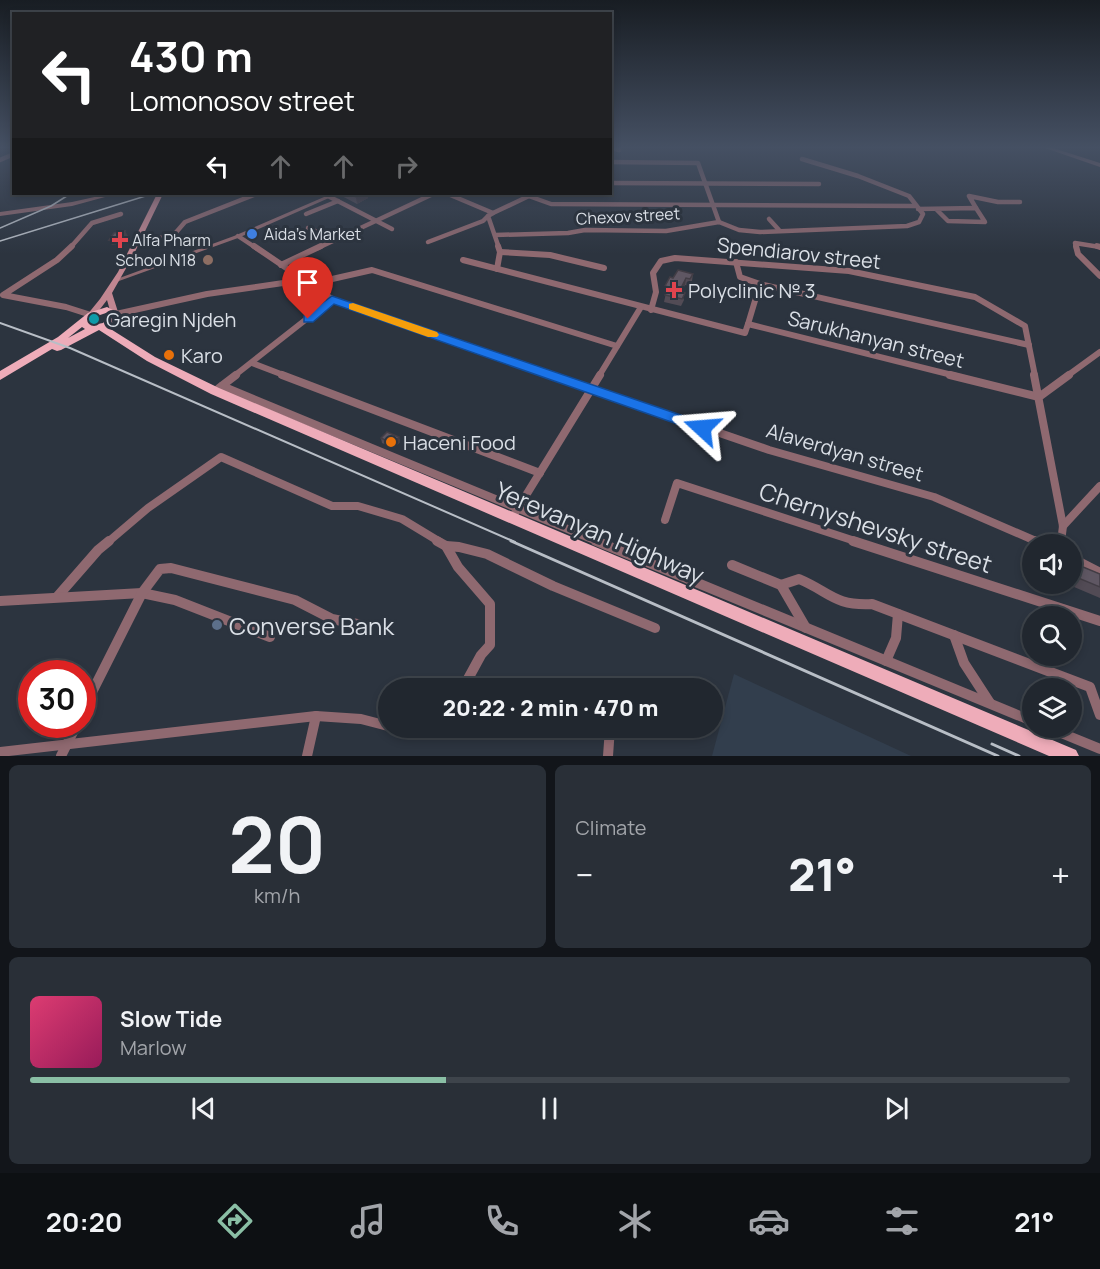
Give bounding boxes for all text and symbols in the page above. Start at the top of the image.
text: 430 m [129,27,253,85]
icon: left [30,36,108,114]
text: Lomonosov street [129,82,355,119]
icon: left [201,150,234,183]
icon: ahead [264,150,297,183]
icon: ahead [327,150,360,183]
icon: right [390,150,423,183]
street label: Chexov street [575,202,681,230]
place label: Aida's Market [264,223,361,245]
marker: Aida's Market [245,227,259,241]
place label: Alfa Pharm [132,229,211,251]
street label: Spendiarov street [716,231,882,275]
marker: Alfa Pharm [113,233,127,247]
place label: School N18 [115,249,196,271]
marker: School N18 [201,253,215,267]
pin [282,257,333,319]
icon: arrive [291,266,324,299]
place label: Polyclinic № 3 [688,277,816,304]
marker: Polyclinic № 3 [665,281,683,299]
street label: Sarukhanyan street [785,304,967,374]
place label: Garegin Njdeh [106,306,236,333]
marker: Garegin Njdeh [87,312,101,326]
place label: Karo [181,342,223,369]
marker: Karo [162,348,176,362]
position arrow [670,396,734,460]
street label: Alaverdyan street [763,417,927,487]
place label: Haceni Food [403,429,516,456]
marker: Haceni Food [384,435,398,449]
street label: Yerevanyan Highway [490,473,710,591]
street label: Chernyshevsky street [755,474,997,580]
map controls [1022,534,1082,738]
button: sound [1022,534,1082,594]
button: search [1022,606,1082,666]
place label: Converse Bank [229,609,395,642]
marker: Converse Bank [210,618,224,632]
speed limit sign: 30 [18,660,96,738]
button: layers [1022,678,1082,738]
text: 20:22 · 2 min · 470 m [443,693,658,723]
text: 20 [228,790,326,896]
text: Climate [576,814,647,841]
text: 21° [788,843,856,905]
text: − [576,852,593,897]
text: + [1051,852,1070,897]
text: km/h [254,882,301,909]
text: Slow Tide [120,1004,222,1034]
text: Marlow [120,1034,187,1061]
icon: previous [187,1092,220,1125]
icon: pause [533,1092,566,1125]
icon: next [880,1092,913,1125]
icon: directions [214,1200,256,1242]
icon: music [347,1200,389,1242]
icon: phone [481,1200,523,1242]
icon: climate [614,1200,656,1242]
icon: car [748,1200,790,1242]
icon: filters [881,1200,923,1242]
text: 20:20 [46,1203,123,1240]
text: 21° [1014,1203,1054,1240]

